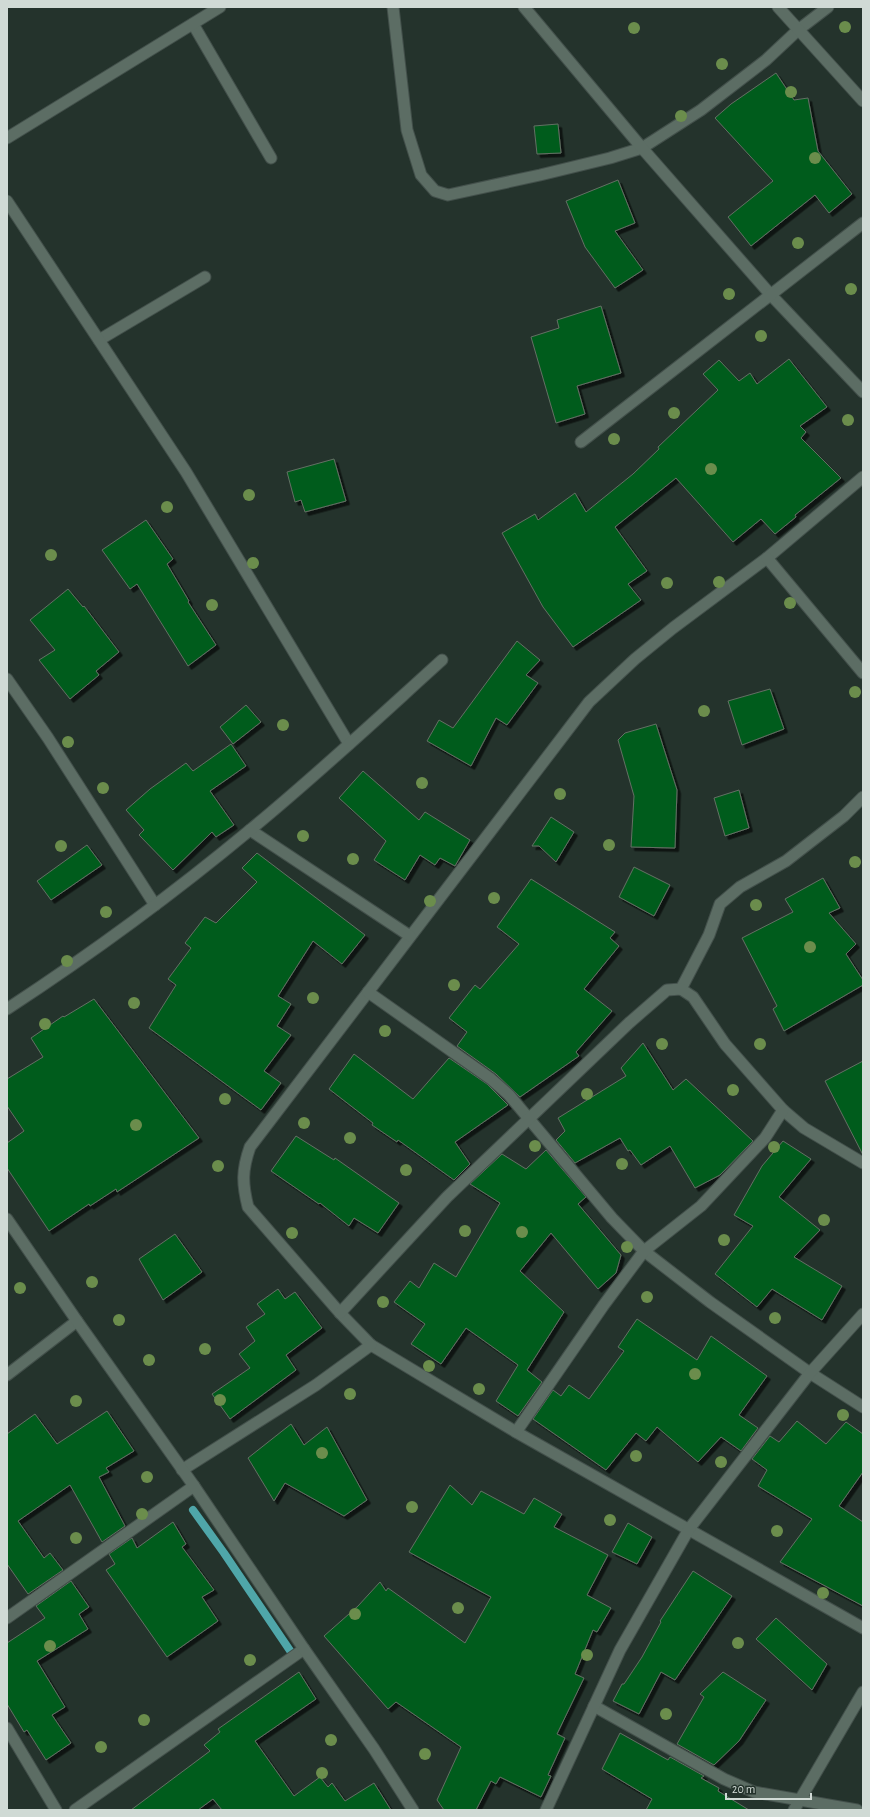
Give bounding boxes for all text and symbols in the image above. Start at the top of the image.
scale bar [726,1775,811,1801]
text: 20 m [732,1783,755,1795]

